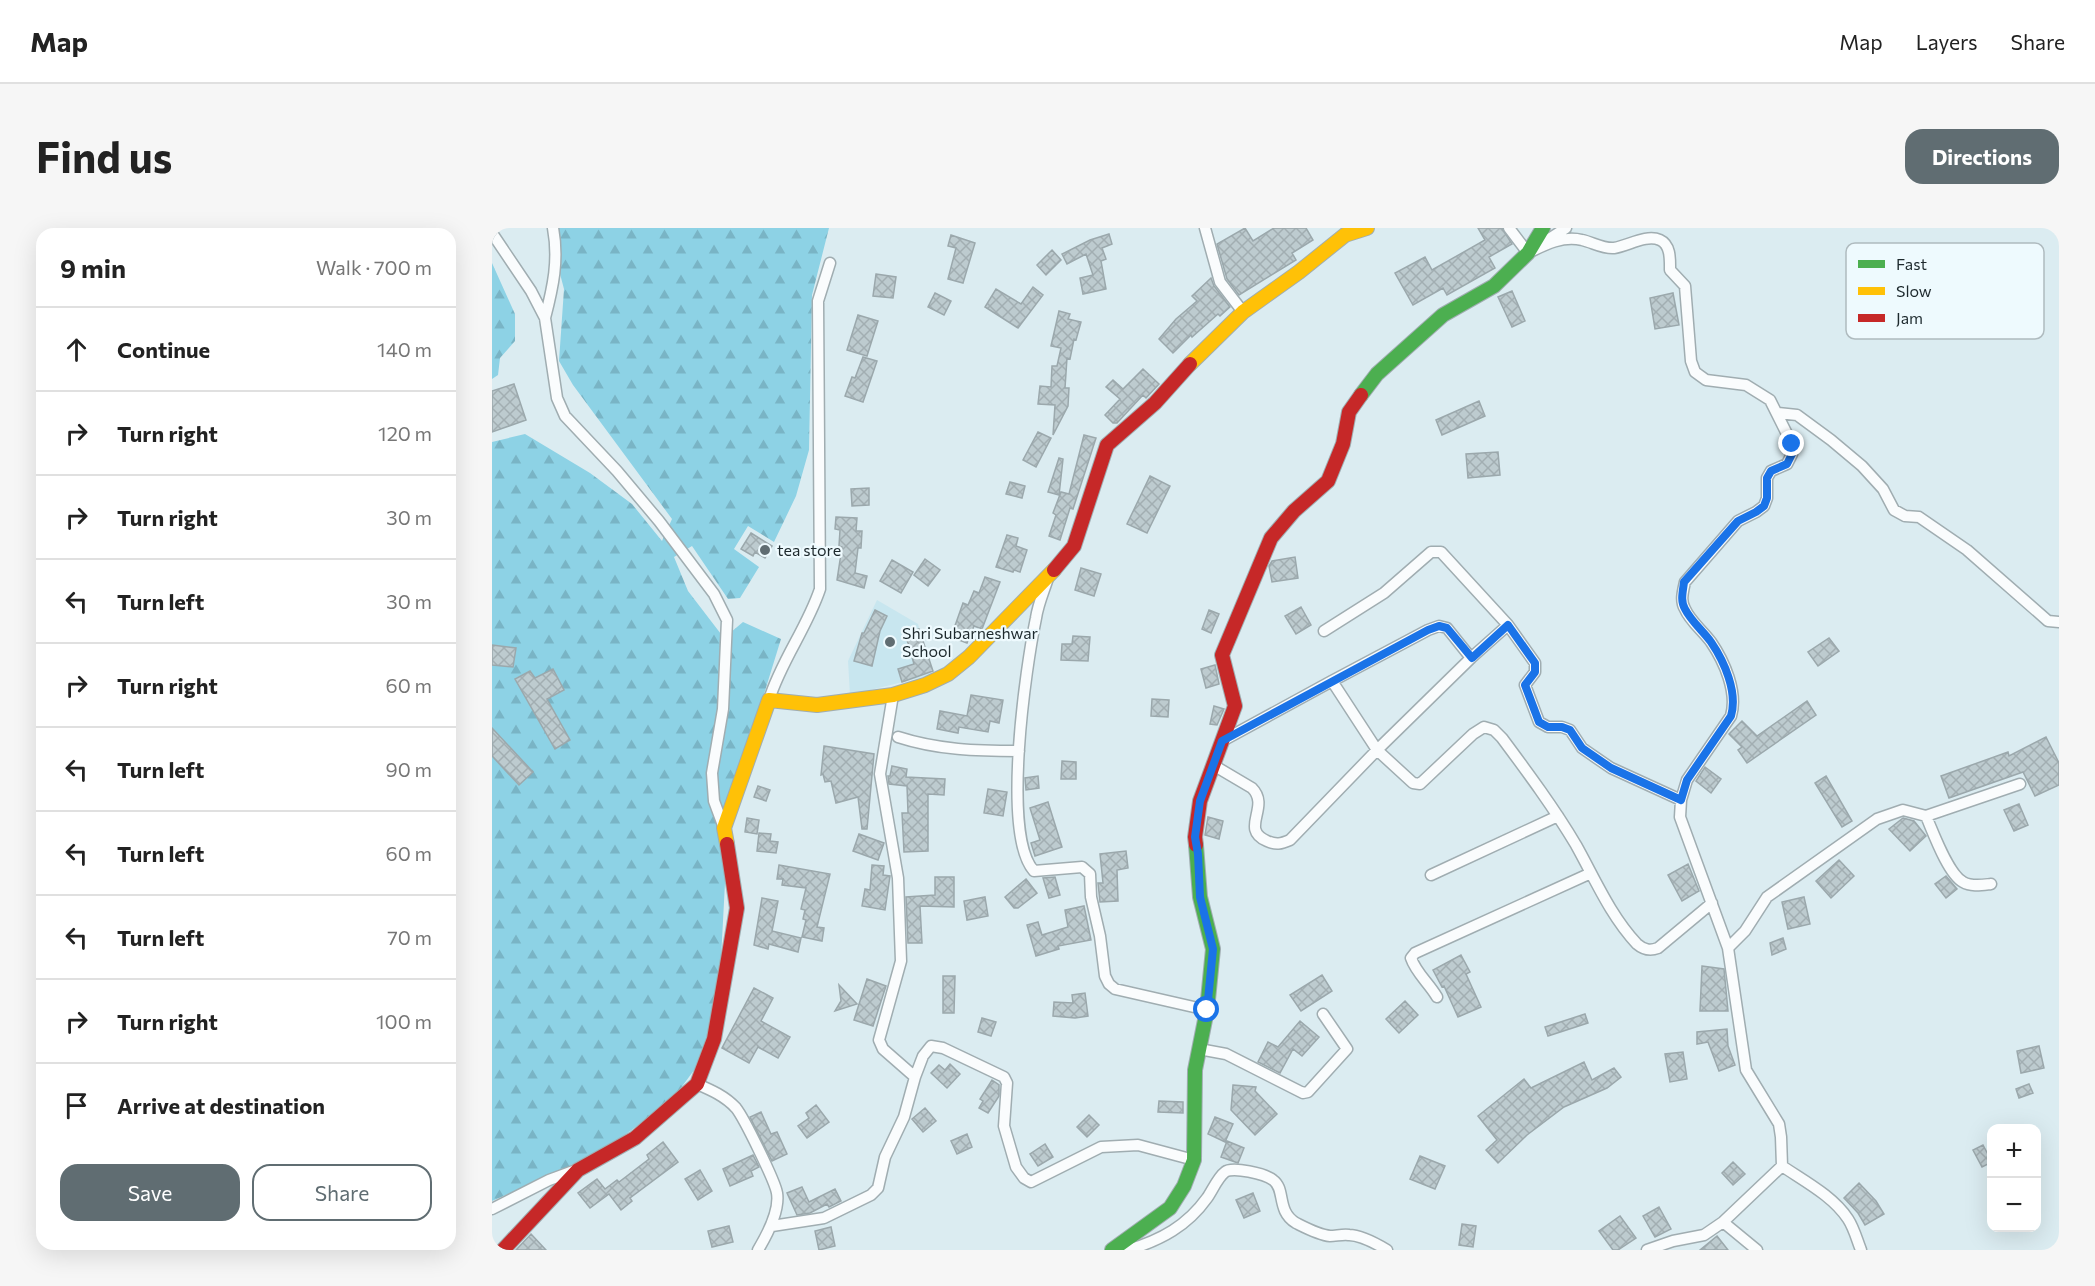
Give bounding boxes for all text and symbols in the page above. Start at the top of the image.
text: Map [30,24,88,58]
text: Map [1839,29,1883,54]
text: Layers [1916,29,1978,54]
text: Share [2011,29,2065,54]
button: Directions [1905,129,2059,184]
text: Find us [36,130,172,182]
legend [1846,243,2044,339]
text: 9 min [60,252,126,283]
text: Fast [1896,254,1927,273]
text: Walk · 700 m [316,255,432,279]
text: Slow [1896,281,1932,300]
text: Jam [1896,308,1923,327]
icon: ahead [60,333,93,366]
text: Continue [117,336,210,363]
text: 140 m [377,337,432,361]
icon: right [60,417,93,450]
text: Turn right [117,420,218,447]
text: 120 m [378,421,432,445]
route end [1778,430,1804,456]
icon: right [60,501,93,534]
text: Turn right [117,504,218,531]
text: 30 m [386,505,432,529]
place label: tea store [777,540,841,559]
marker: tea store [758,543,772,557]
icon: left [60,585,93,618]
text: Turn left [117,588,204,615]
text: 30 m [386,589,432,613]
place label: Shri Subarneshwar School [902,623,1039,660]
marker: Shri Subarneshwar School [883,635,897,649]
icon: right [60,669,93,702]
text: Turn right [117,672,218,699]
text: 60 m [386,673,432,697]
icon: left [60,753,93,786]
text: Turn left [117,756,204,783]
text: 90 m [386,757,432,781]
icon: left [60,837,93,870]
text: Turn left [117,840,204,867]
text: 60 m [386,841,432,865]
icon: left [60,921,93,954]
text: Turn left [117,924,204,951]
text: 70 m [387,925,432,949]
route start [1193,996,1219,1022]
icon: right [60,1005,93,1038]
text: Turn right [117,1008,218,1035]
text: 100 m [376,1009,432,1033]
icon: arrive [60,1089,93,1122]
text: Arrive at destination [117,1092,325,1119]
map controls [1987,1124,2041,1232]
button: + [1987,1124,2041,1178]
button: Save [60,1164,240,1221]
button: Share [252,1164,432,1221]
button: − [1987,1178,2041,1232]

